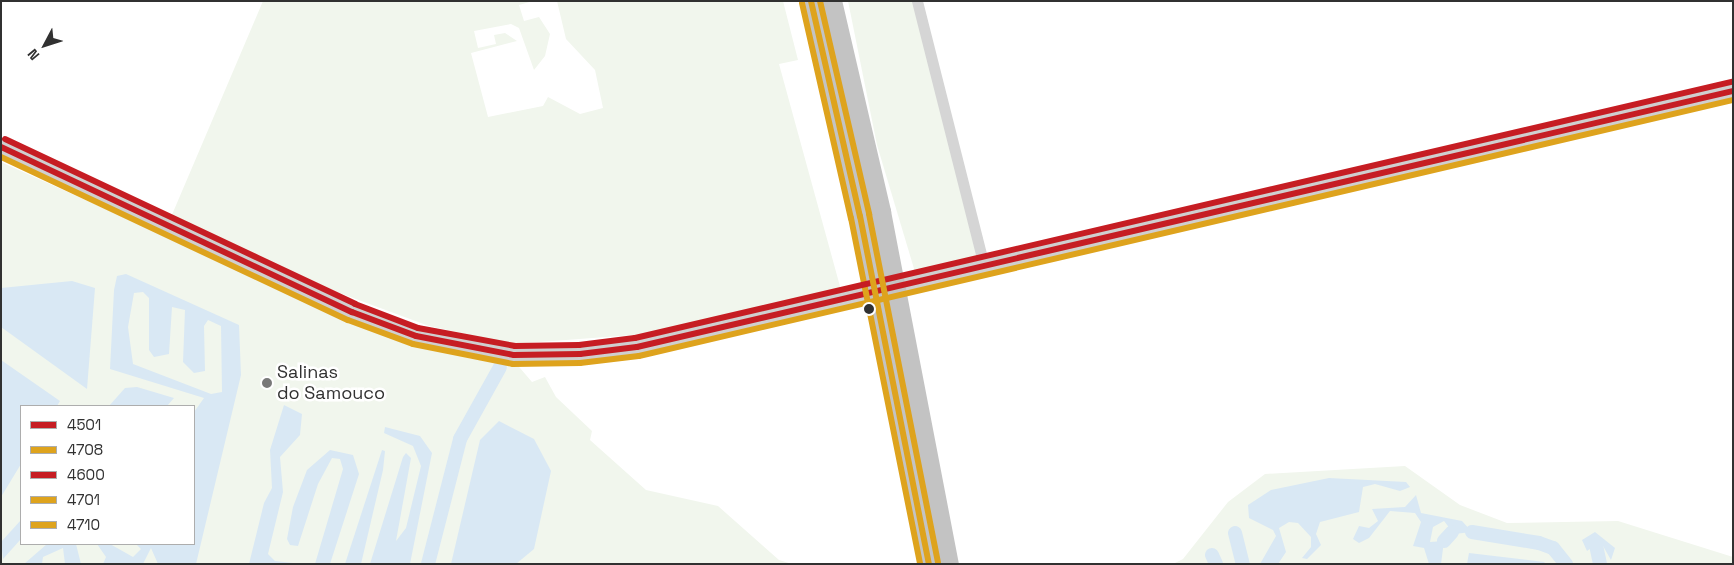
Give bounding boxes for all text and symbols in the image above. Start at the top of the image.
north arrow [20,20,70,70]
text: N [24,45,43,64]
unlabelled marker [864,304,874,314]
place label: Salinas do Samouco [277,362,385,404]
marker: Salinas do Samouco [261,377,273,389]
legend [20,405,195,545]
text: 4501 [67,415,101,434]
text: 4708 [67,440,103,459]
text: 4600 [67,465,105,484]
text: 4701 [67,490,100,509]
text: 4710 [67,515,100,534]

